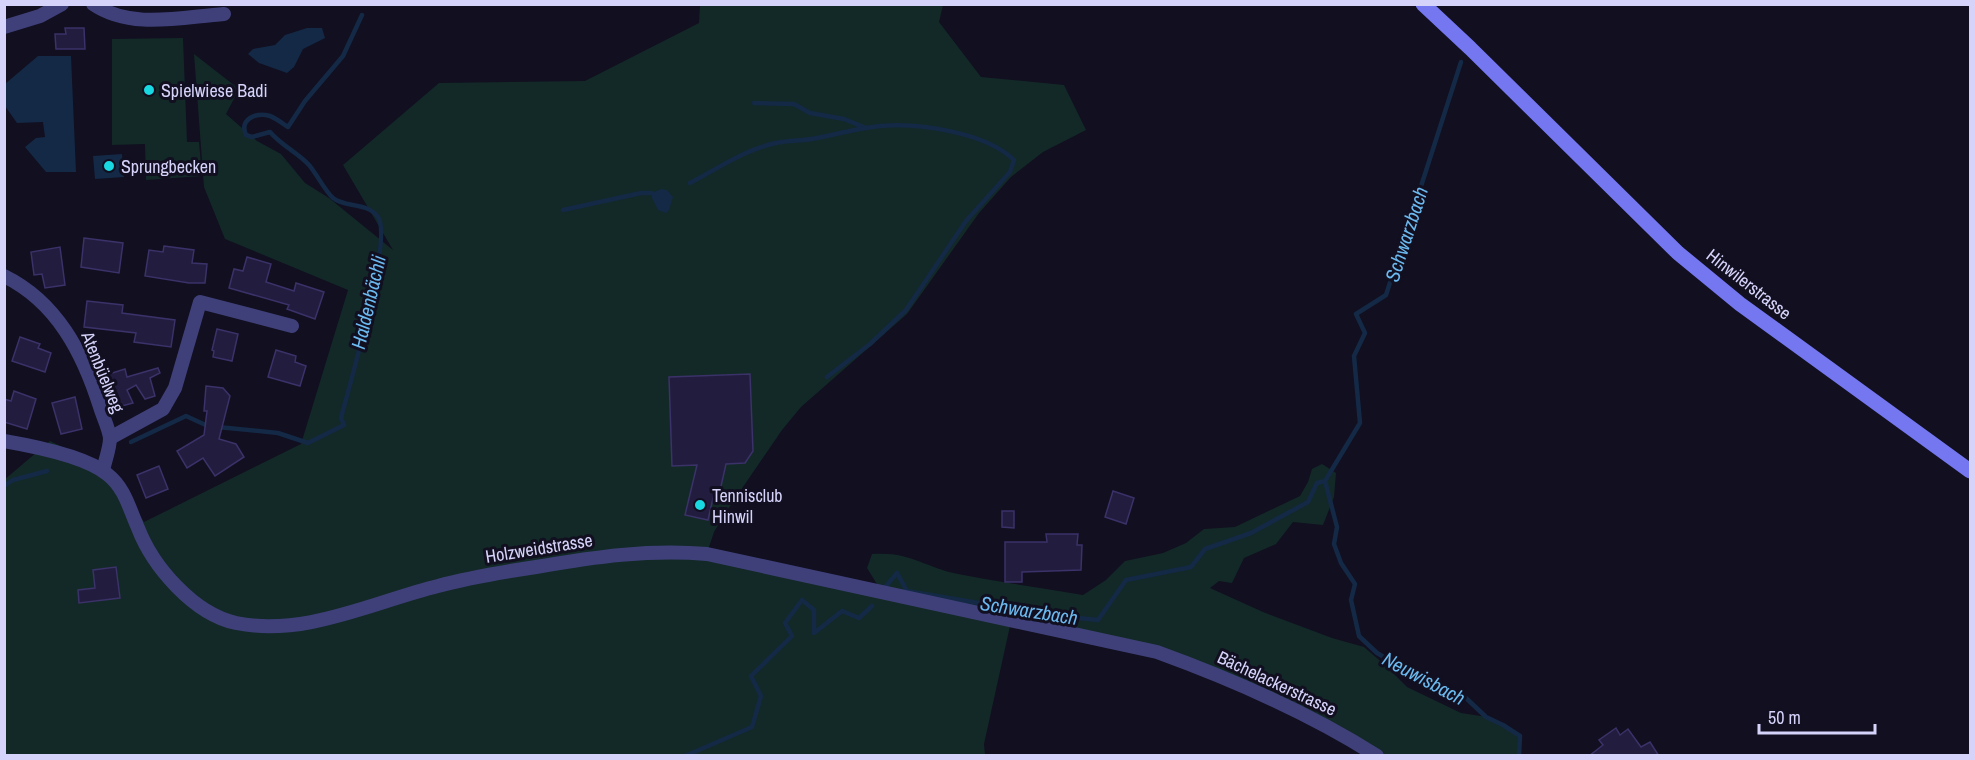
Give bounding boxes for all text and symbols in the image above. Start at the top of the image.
place label: Spielwiese Badi [161,78,268,103]
marker: Spielwiese Badi [142,83,156,97]
place label: Sprungbecken [121,154,216,179]
marker: Sprungbecken [102,159,116,173]
water label: Schwarzbach [1378,183,1434,285]
street label: Hinwilerstrasse [1701,243,1797,325]
water label: Haldenbächli [344,252,392,352]
street label: Atenbüelweg [75,327,131,417]
place label: Tennisclub Hinwil [712,483,783,529]
marker: Tennisclub Hinwil [693,498,707,512]
street label: Holzweidstrasse [484,527,594,569]
water label: Schwarzbach [978,589,1080,631]
street label: Bächelackerstrasse [1213,644,1341,722]
water label: Neuwisbach [1378,645,1470,711]
scale bar [1759,697,1874,735]
text: 50 m [1768,705,1801,730]

